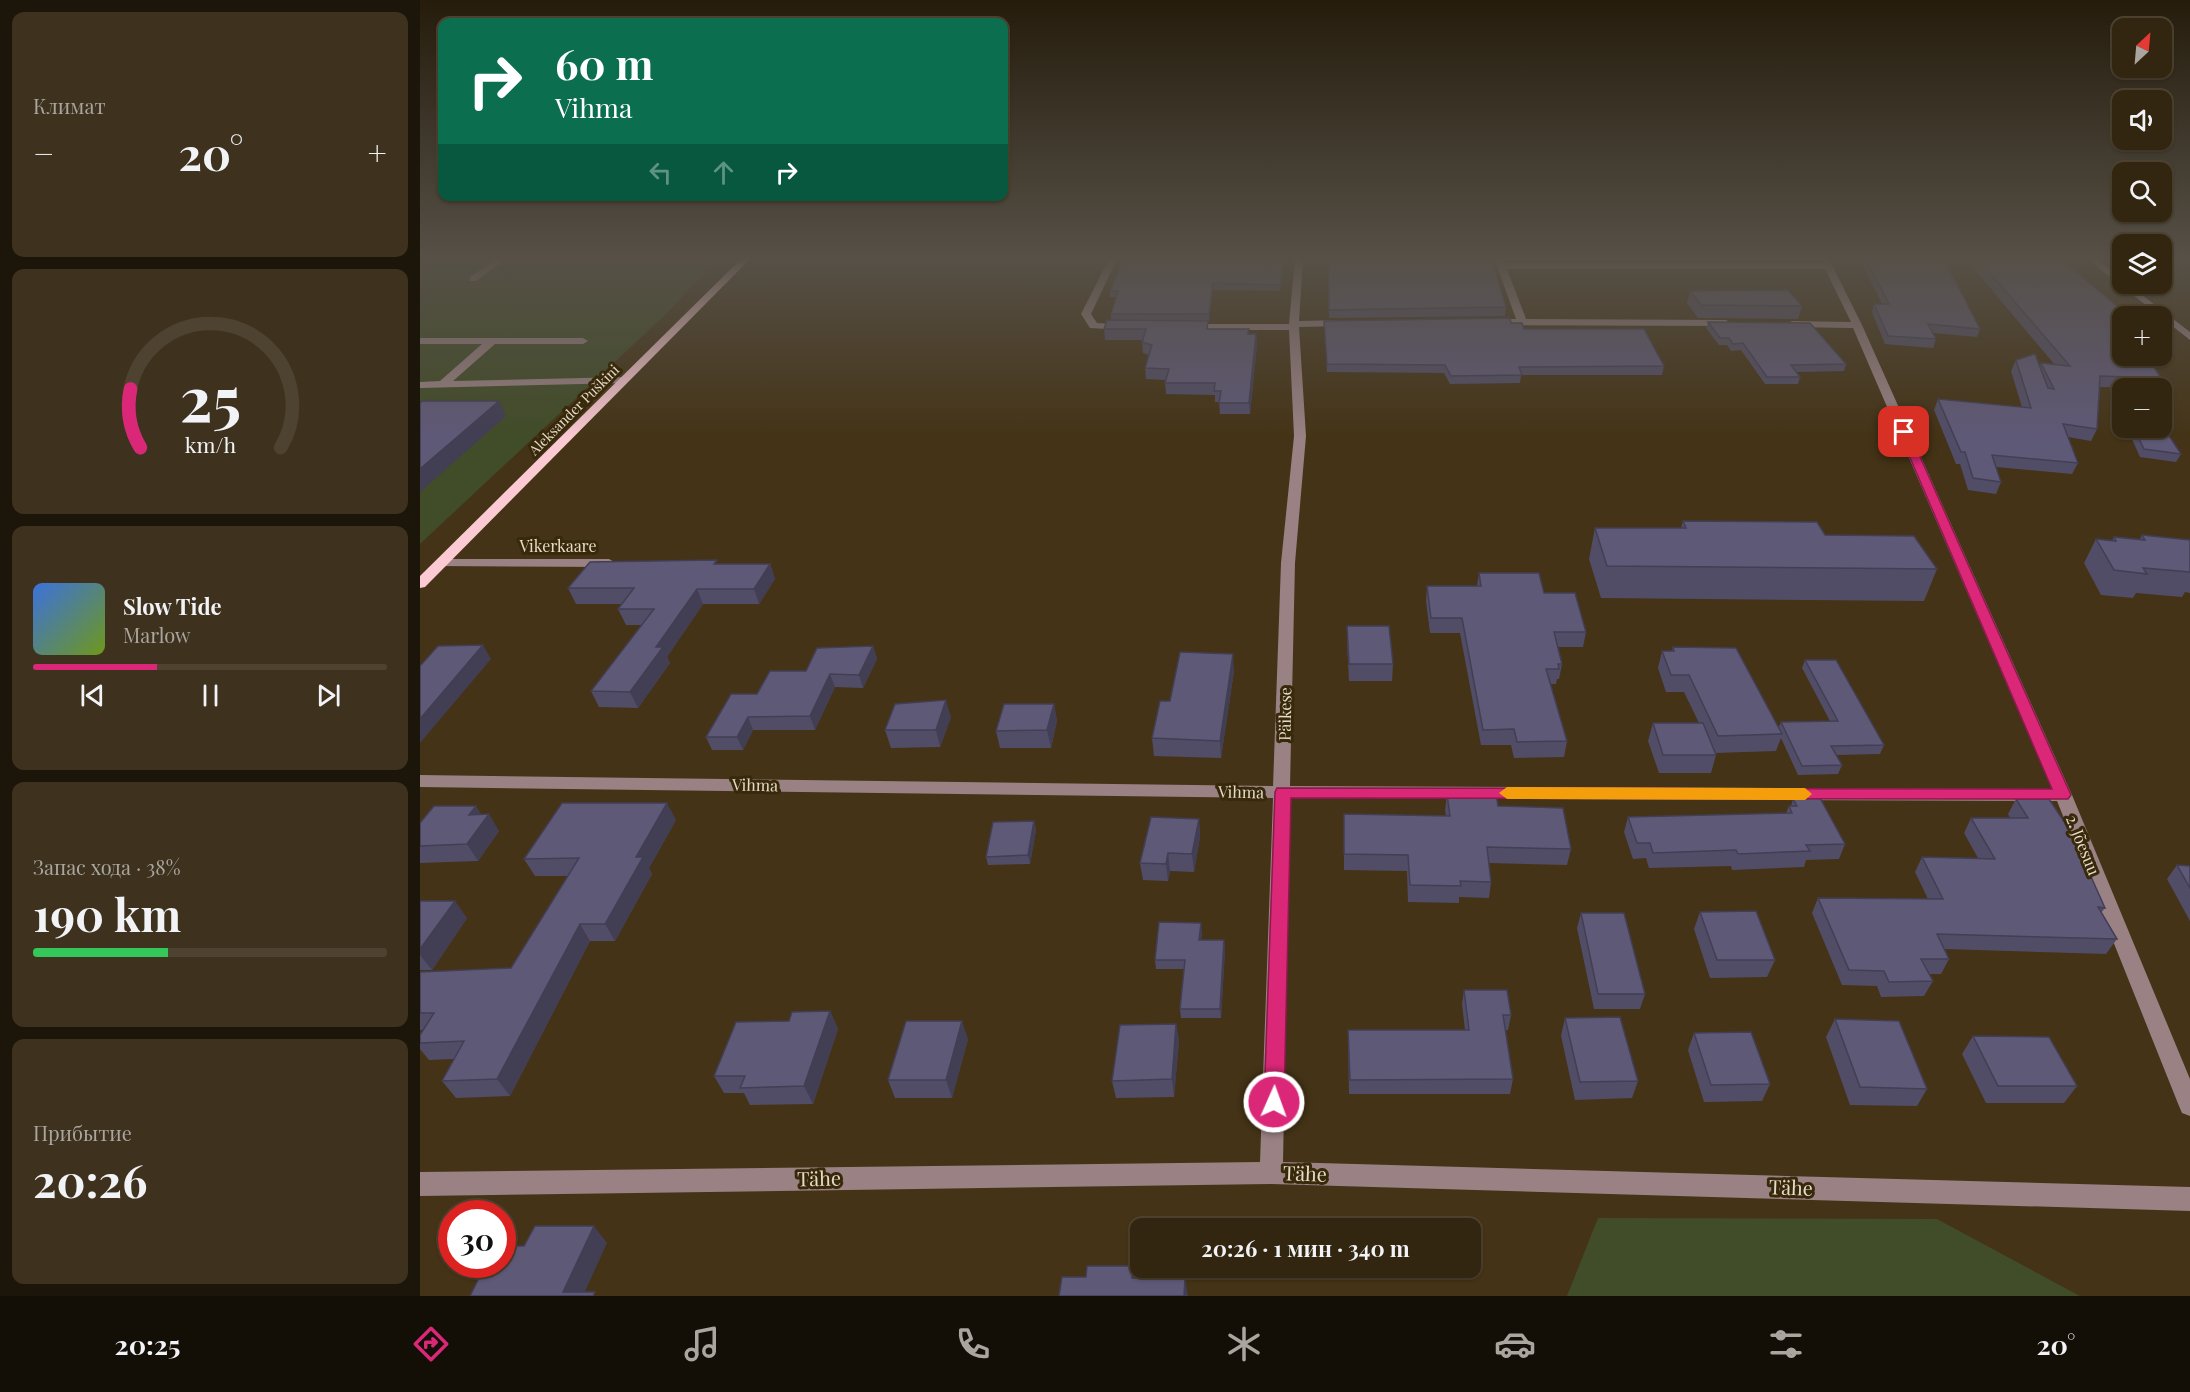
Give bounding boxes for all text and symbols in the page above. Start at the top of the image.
north arrow [2112,18,2172,78]
map controls [2112,18,2172,438]
text: 60 m [555,35,653,91]
icon: right [456,42,534,120]
text: Vihma [555,89,632,125]
button: sound [2112,90,2172,150]
text: Климат [33,92,106,119]
text: 20° [179,122,243,182]
text: − [33,130,54,174]
text: + [368,130,387,174]
icon: left [644,156,677,189]
icon: ahead [707,156,740,189]
icon: right [770,156,803,189]
button: search [2112,162,2172,222]
button: layers [2112,234,2172,294]
button: + [2112,306,2172,366]
text: 25 [179,354,241,438]
street label: Aleksander Puškini [524,360,623,460]
button: − [2112,378,2172,438]
pin [1878,406,1929,457]
icon: arrive [1887,415,1920,448]
text: km/h [184,431,236,459]
street label: Vikerkaare [518,535,597,556]
text: Slow Tide [123,591,222,621]
text: Marlow [123,621,191,648]
icon: previous [76,679,109,712]
icon: pause [194,679,227,712]
icon: next [312,679,345,712]
street label: Päikese [1274,687,1295,741]
street label: Vihma [731,774,778,795]
street label: Vihma [1217,781,1264,802]
street label: 2. Jõesuu [2062,812,2105,878]
text: Запас хода · 38% [33,853,181,880]
text: 190 km [33,883,181,943]
position arrow [1242,1070,1306,1134]
text: Прибытие [33,1119,132,1146]
text: 20:26 [33,1149,147,1209]
street label: Tähe [1283,1158,1328,1187]
street label: Tähe [797,1164,841,1191]
street label: Tähe [1769,1172,1814,1201]
speed limit sign: 30 [438,1200,516,1278]
text: 20:26 · 1 мин · 340 m [1201,1233,1410,1263]
icon: directions [410,1323,452,1365]
icon: music [681,1323,723,1365]
icon: phone [952,1323,994,1365]
icon: climate [1223,1323,1265,1365]
icon: car [1494,1323,1536,1365]
icon: filters [1765,1323,1807,1365]
text: 20:25 [115,1326,180,1362]
text: 20° [2036,1326,2075,1362]

